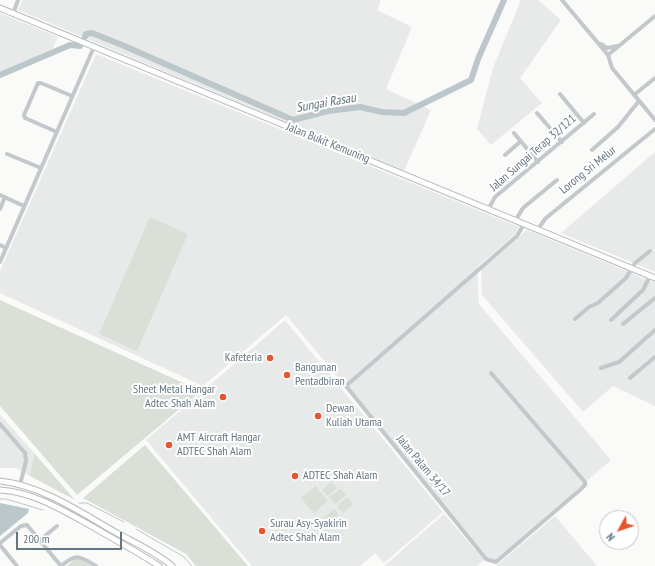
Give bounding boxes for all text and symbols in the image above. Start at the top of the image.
water label: Sungai Rasau [295,90,357,116]
street label: Jalan Sungai Terap 32/121 [487,112,579,194]
street label: Jalan Bukit Kemuning [284,120,372,166]
street label: Lorong Sri Melur [557,143,619,197]
place label: Kafeteria [225,351,262,365]
marker: Kafeteria [265,353,275,363]
place label: Bangunan Pentadbiran [295,361,345,389]
marker: Bangunan Pentadbiran [282,370,292,380]
place label: Sheet Metal Hangar Adtec Shah Alam [133,383,215,411]
marker: Sheet Metal Hangar Adtec Shah Alam [218,392,228,402]
place label: Dewan Kuliah Utama [326,402,382,430]
marker: Dewan Kuliah Utama [313,411,323,421]
place label: AMT Aircraft Hangar ADTEC Shah Alam [177,431,261,459]
street label: Jalan Palam 34/17 [393,432,453,500]
marker: AMT Aircraft Hangar ADTEC Shah Alam [164,440,174,450]
place label: ADTEC Shah Alam [303,469,377,483]
marker: ADTEC Shah Alam [290,471,300,481]
north arrow [599,510,639,550]
place label: Surau Asy-Syakirin Adtec Shah Alam [270,517,347,545]
scale bar [18,524,124,550]
marker: Surau Asy-Syakirin Adtec Shah Alam [257,526,267,536]
text: N [603,530,618,544]
text: 200 m [23,531,50,546]

